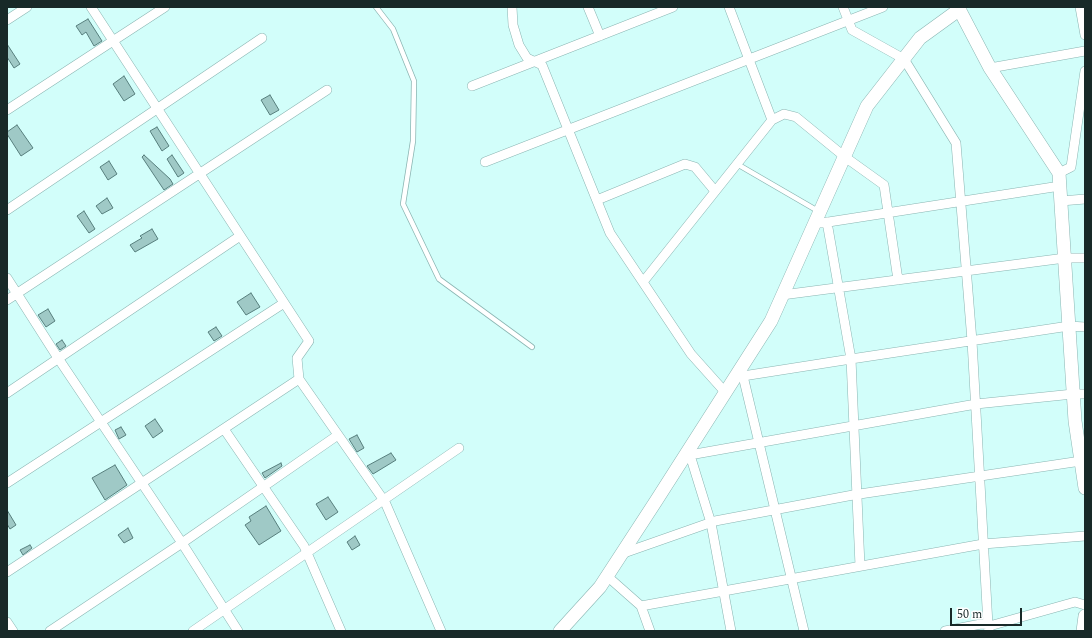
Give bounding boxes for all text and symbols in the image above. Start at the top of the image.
scale bar [952,600,1024,626]
text: 50 m [957,605,982,624]

